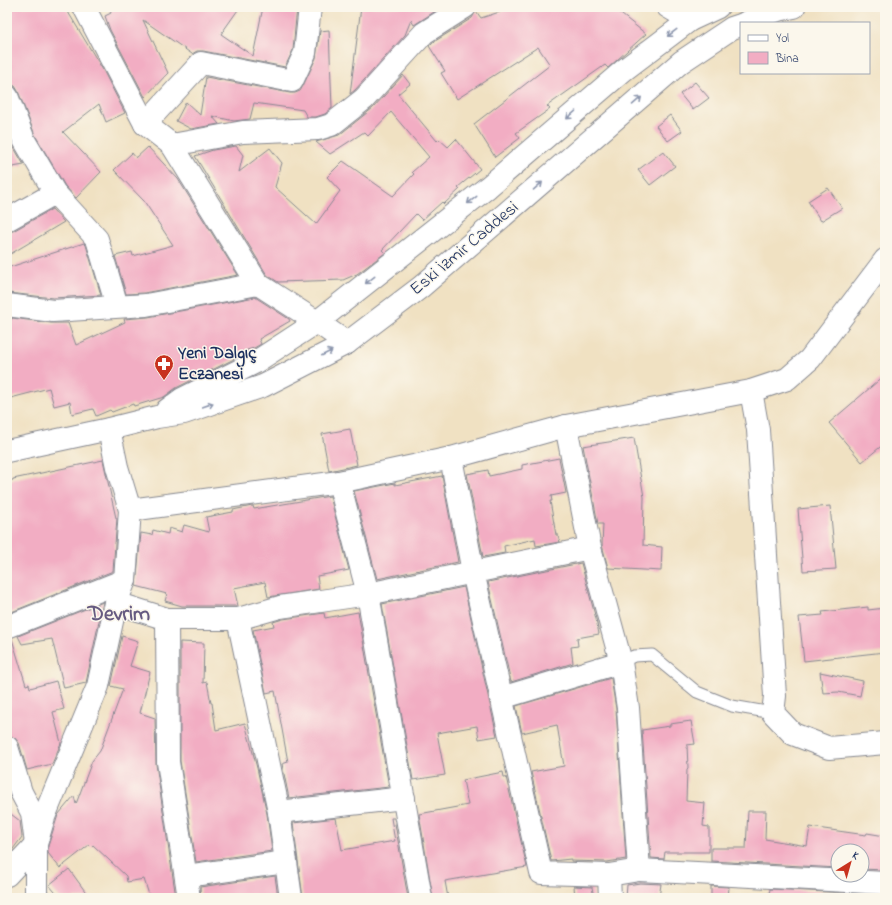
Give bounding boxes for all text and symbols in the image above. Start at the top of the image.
legend [740,22,870,74]
one-way arrow [666,29,677,38]
text: Yol [776,30,789,48]
text: Bina [775,50,799,68]
one-way arrow [631,97,642,106]
one-way arrow [566,111,576,120]
one-way arrow [533,182,544,191]
one-way arrow [467,195,478,204]
street label: Eski İzmir Caddesi [405,196,525,302]
one-way arrow [364,276,375,284]
place label: Yeni Dalgıç Eczanesi [177,341,257,388]
one-way arrow [321,349,333,356]
pharmacy icon: Yeni Dalgıç Eczanesi [153,353,175,381]
one-way arrow [201,401,214,408]
district label: Devrim [87,599,150,631]
north arrow [830,843,870,883]
text: K [848,848,863,864]

